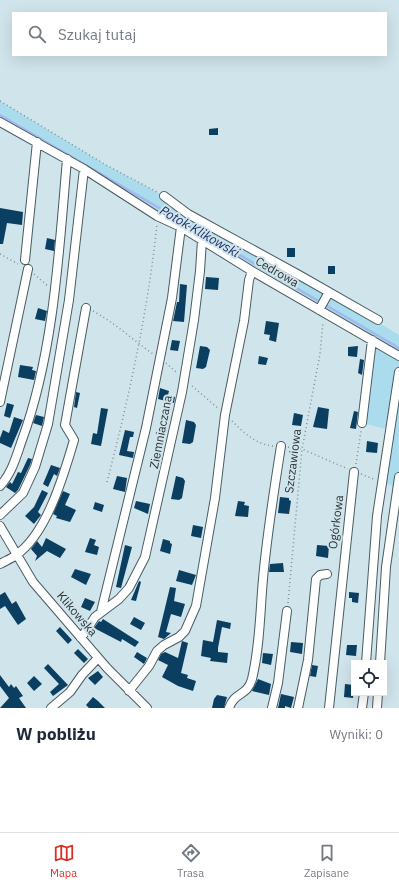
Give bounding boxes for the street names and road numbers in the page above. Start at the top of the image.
street label: Cedrowa [253,253,302,290]
street label: Ziemniaczana [146,393,175,470]
street label: Szczawiowa [281,427,304,494]
street label: Ogórkowa [325,494,346,550]
street label: Klikowska [54,588,101,640]

